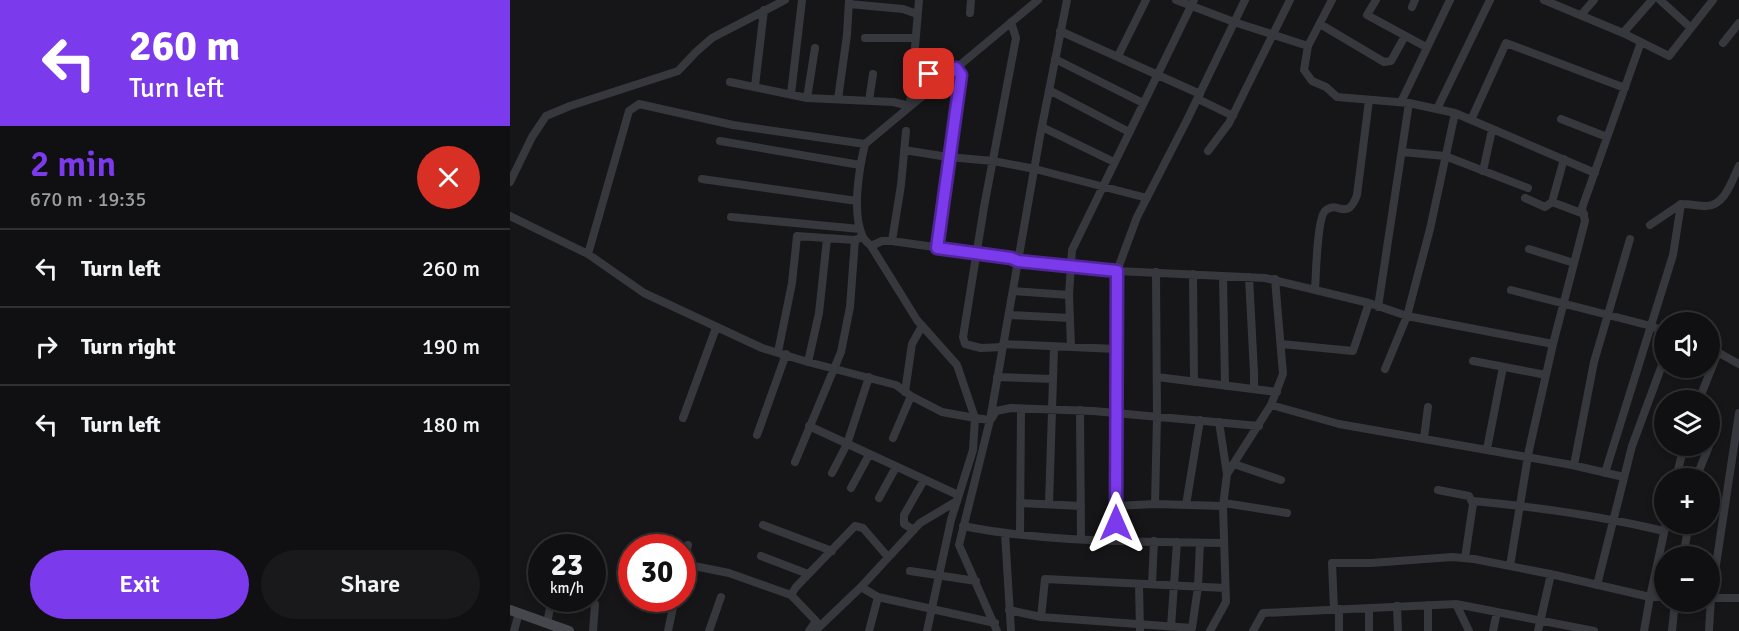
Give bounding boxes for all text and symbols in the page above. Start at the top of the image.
text: 260 m [129,21,240,72]
icon: left [30,24,108,102]
pin [903,48,954,99]
icon: arrive [912,57,945,90]
text: Turn left [129,72,224,105]
text: 2 min [30,142,116,187]
button: close [417,146,480,209]
text: 670 m · 19:35 [30,187,146,212]
icon: left [30,252,63,285]
text: Turn left [81,255,161,282]
text: 260 m [422,255,480,282]
map controls [1654,312,1720,612]
button: sound [1654,312,1720,378]
icon: right [30,330,63,363]
text: Turn right [81,333,176,360]
text: 190 m [422,333,480,360]
button: layers [1654,390,1720,456]
icon: left [30,408,63,441]
text: Turn left [81,411,161,438]
text: 180 m [422,411,480,438]
button: + [1654,468,1720,534]
position arrow [1084,491,1148,555]
speed limit sign: 30 [618,534,696,612]
button: − [1654,546,1720,612]
text: 23 [551,547,583,584]
button: Exit [30,550,249,619]
button: Share [261,550,480,619]
text: km/h [550,579,584,597]

